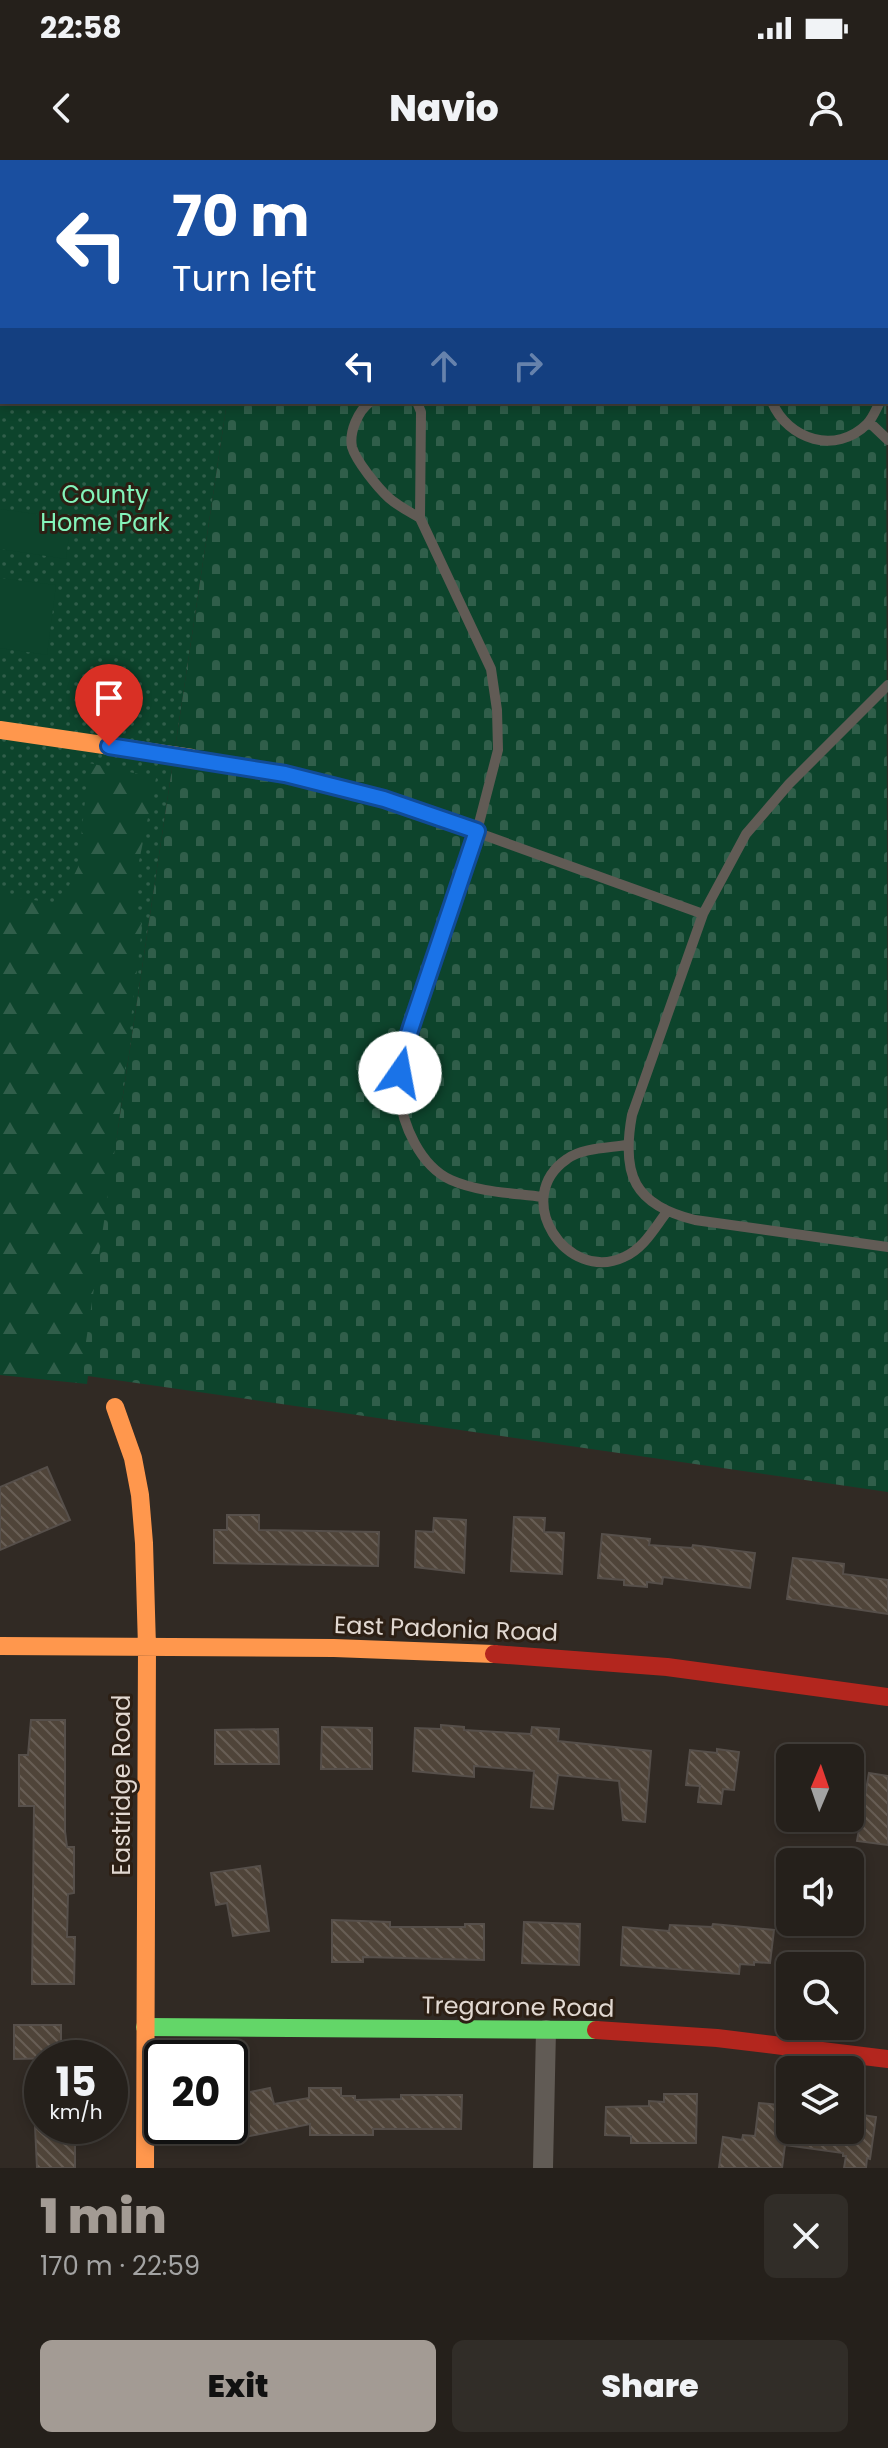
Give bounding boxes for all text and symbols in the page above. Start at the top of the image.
text: 22:58 [40,6,122,49]
text: Navio [389,83,499,134]
icon: back [40,86,84,130]
icon: person [804,86,848,130]
text: 70 m [172,177,310,256]
icon: left [40,192,144,296]
text: Turn left [172,253,317,304]
icon: left [338,344,382,388]
icon: ahead [422,344,466,388]
icon: right [506,344,550,388]
park label: County Home Park [40,478,170,539]
pin [75,664,143,746]
icon: arrive [87,676,131,720]
position arrow [358,1031,442,1115]
street label: East Padonia Road [333,1608,559,1649]
street label: Eastridge Road [105,1695,138,1875]
north arrow [776,1744,864,1832]
map controls [776,1744,864,2144]
button: sound [776,1848,864,1936]
button: search [776,1952,864,2040]
street label: Tregarone Road [421,1988,615,2025]
speed limit sign: 20 [144,2040,248,2144]
text: 15 [55,2054,97,2110]
button: layers [776,2056,864,2144]
text: km/h [49,2098,103,2126]
text: 1 min [40,2183,167,2250]
button: close [764,2194,848,2278]
text: 170 m · 22:59 [40,2248,200,2284]
button: Exit [40,2340,436,2432]
button: Share [452,2340,848,2432]

